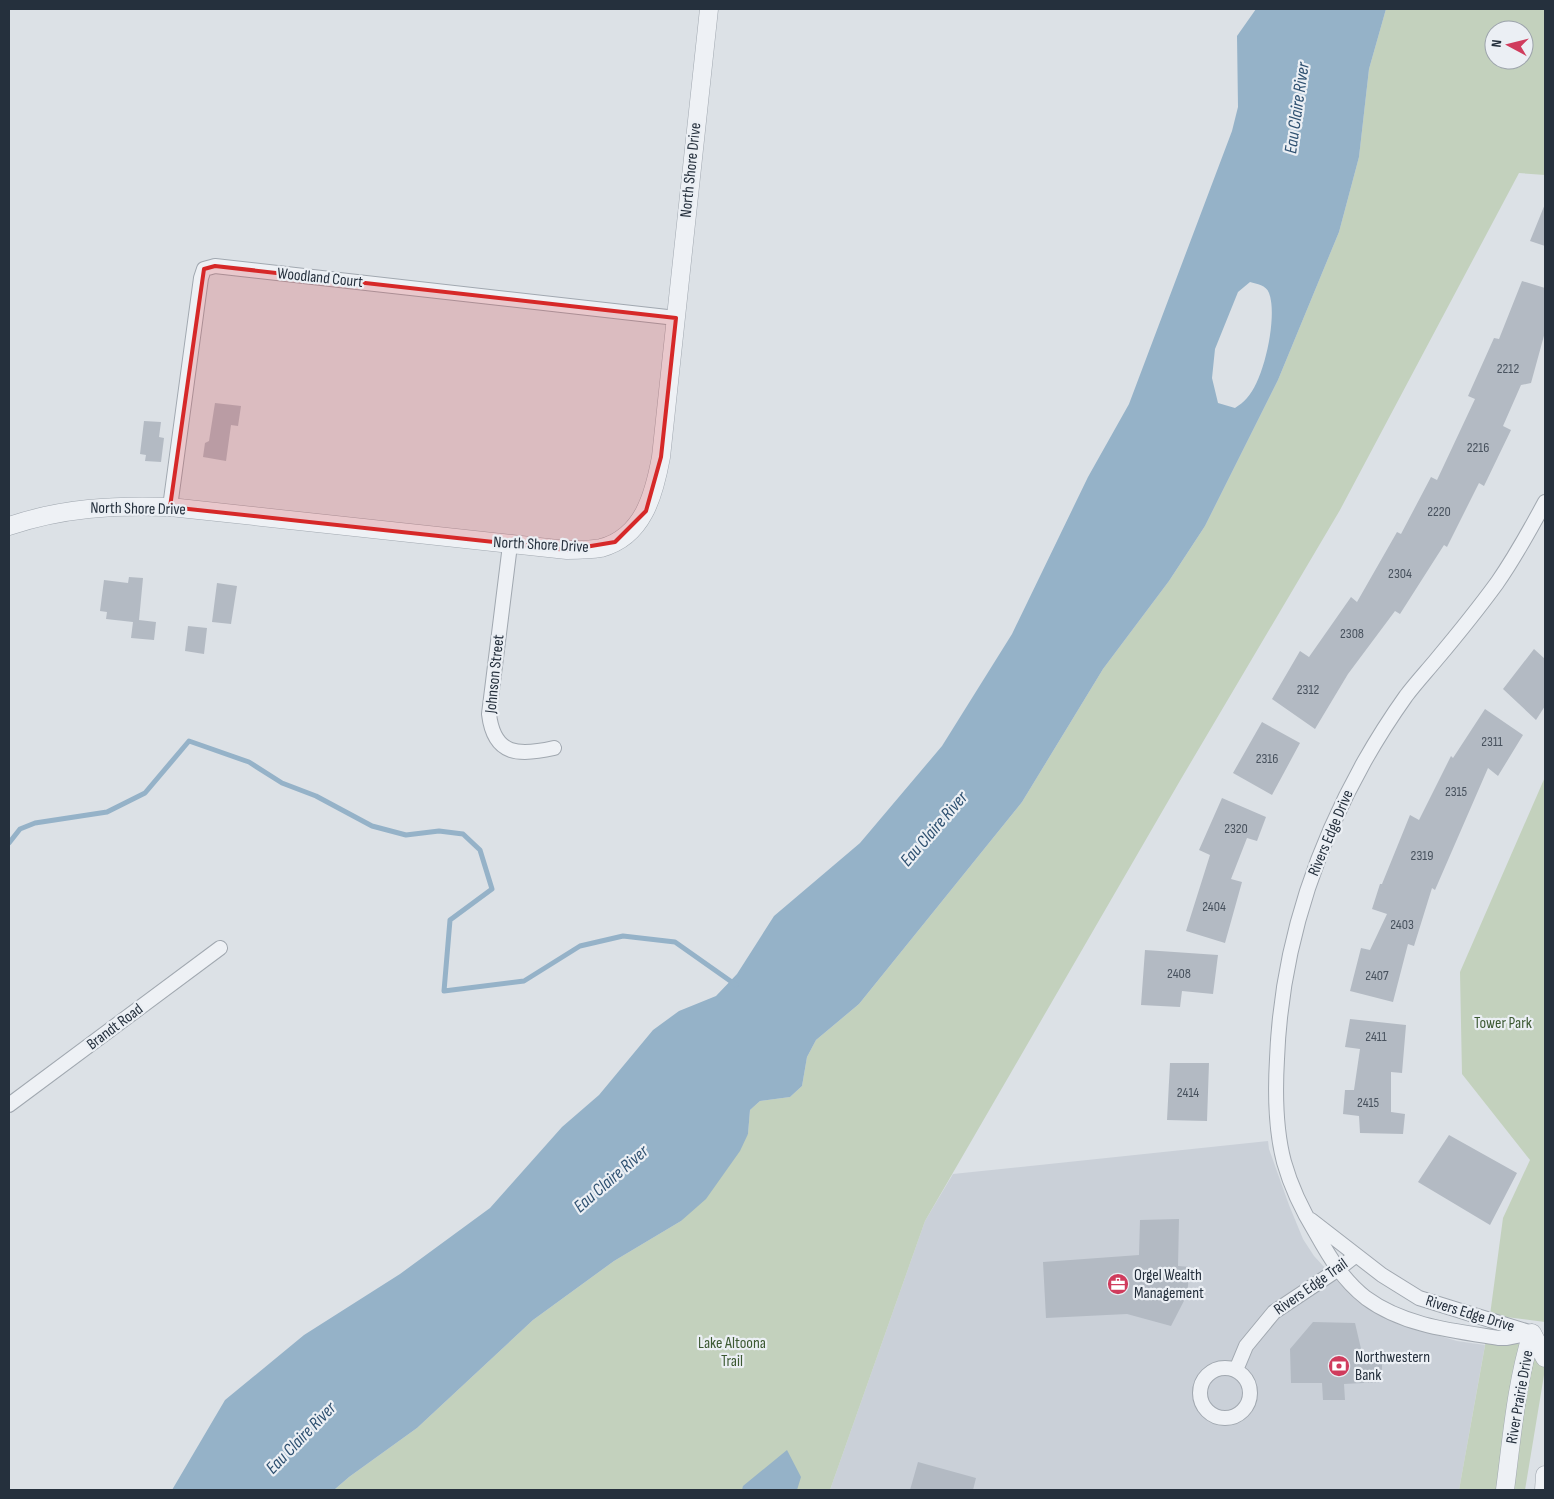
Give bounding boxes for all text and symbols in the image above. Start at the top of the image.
north arrow [1484,20,1534,70]
text: N [1488,39,1505,48]
water label: Eau Claire River [1280,60,1314,155]
street label: North Shore Drive [677,122,705,218]
street label: Woodland Court [276,264,364,292]
house number: 2212 [1497,360,1519,377]
house number: 2216 [1467,439,1489,456]
street label: North Shore Drive [90,499,186,519]
house number: 2220 [1427,503,1451,520]
street label: North Shore Drive [493,533,589,557]
house number: 2304 [1388,565,1412,582]
house number: 2308 [1340,625,1364,642]
street label: Johnson Street [481,634,509,715]
house number: 2312 [1297,681,1319,698]
house number: 2311 [1481,733,1503,750]
house number: 2316 [1256,750,1278,767]
house number: 2315 [1445,783,1467,800]
water label: Eau Claire River [896,787,973,871]
street label: Rivers Edge Drive [1304,787,1358,879]
house number: 2320 [1224,820,1248,837]
house number: 2319 [1411,847,1433,864]
house number: 2404 [1202,898,1226,915]
house number: 2403 [1390,916,1414,933]
house number: 2408 [1167,965,1191,982]
house number: 2407 [1365,967,1389,984]
street label: Brandt Road [83,1000,147,1054]
park label: Tower Park [1474,1014,1532,1033]
house number: 2411 [1365,1028,1387,1045]
house number: 2414 [1177,1084,1199,1101]
house number: 2415 [1357,1094,1379,1111]
water label: Eau Claire River [569,1140,653,1217]
street label: Rivers Edge Trail [1270,1255,1352,1319]
place label: Orgel Wealth Management [1134,1266,1204,1303]
office icon: Orgel Wealth Management [1106,1272,1130,1296]
street label: Rivers Edge Drive [1423,1291,1517,1337]
park label: Lake Altoona Trail [698,1334,766,1371]
place label: Northwestern Bank [1355,1348,1430,1385]
street label: River Prairie Drive [1502,1349,1538,1445]
bank icon: Northwestern Bank [1327,1354,1351,1378]
water label: Eau Claire River [262,1397,341,1478]

